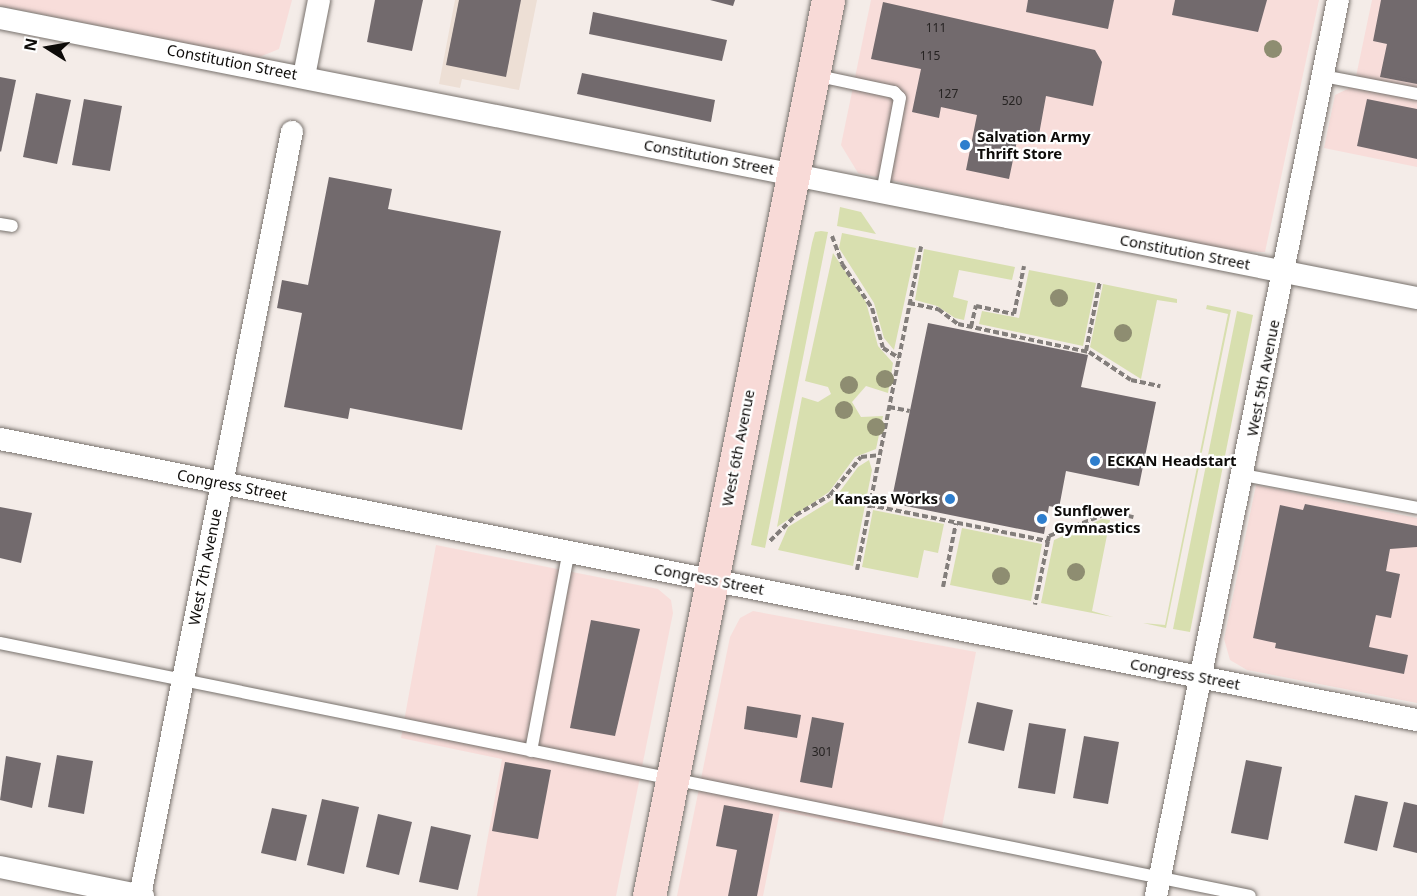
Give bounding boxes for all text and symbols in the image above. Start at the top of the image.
north arrow [18,18,78,78]
house number: 111 [926,21,946,35]
text: N [18,36,42,53]
street label: Constitution Street [165,41,299,83]
house number: 115 [920,49,940,63]
house number: 127 [938,87,958,101]
house number: 520 [1002,94,1022,108]
place label: Salvation Army Thrift Store [977,127,1091,162]
street label: Constitution Street [642,136,776,178]
marker: Salvation Army Thrift Store [958,138,972,152]
street label: Constitution Street [1118,231,1252,273]
street label: West 5th Avenue [1243,318,1283,438]
street label: West 6th Avenue [718,388,758,508]
place label: ECKAN Headstart [1107,452,1237,470]
marker: ECKAN Headstart [1088,454,1102,468]
street label: Congress Street [176,466,288,504]
place label: Kansas Works [834,490,938,508]
marker: Kansas Works [943,492,957,506]
place label: Sunflower Gymnastics [1054,501,1141,536]
street label: West 7th Avenue [185,507,225,627]
marker: Sunflower Gymnastics [1035,512,1049,526]
street label: Congress Street [653,560,765,598]
street label: Congress Street [1129,655,1241,693]
house number: 301 [812,745,832,759]

